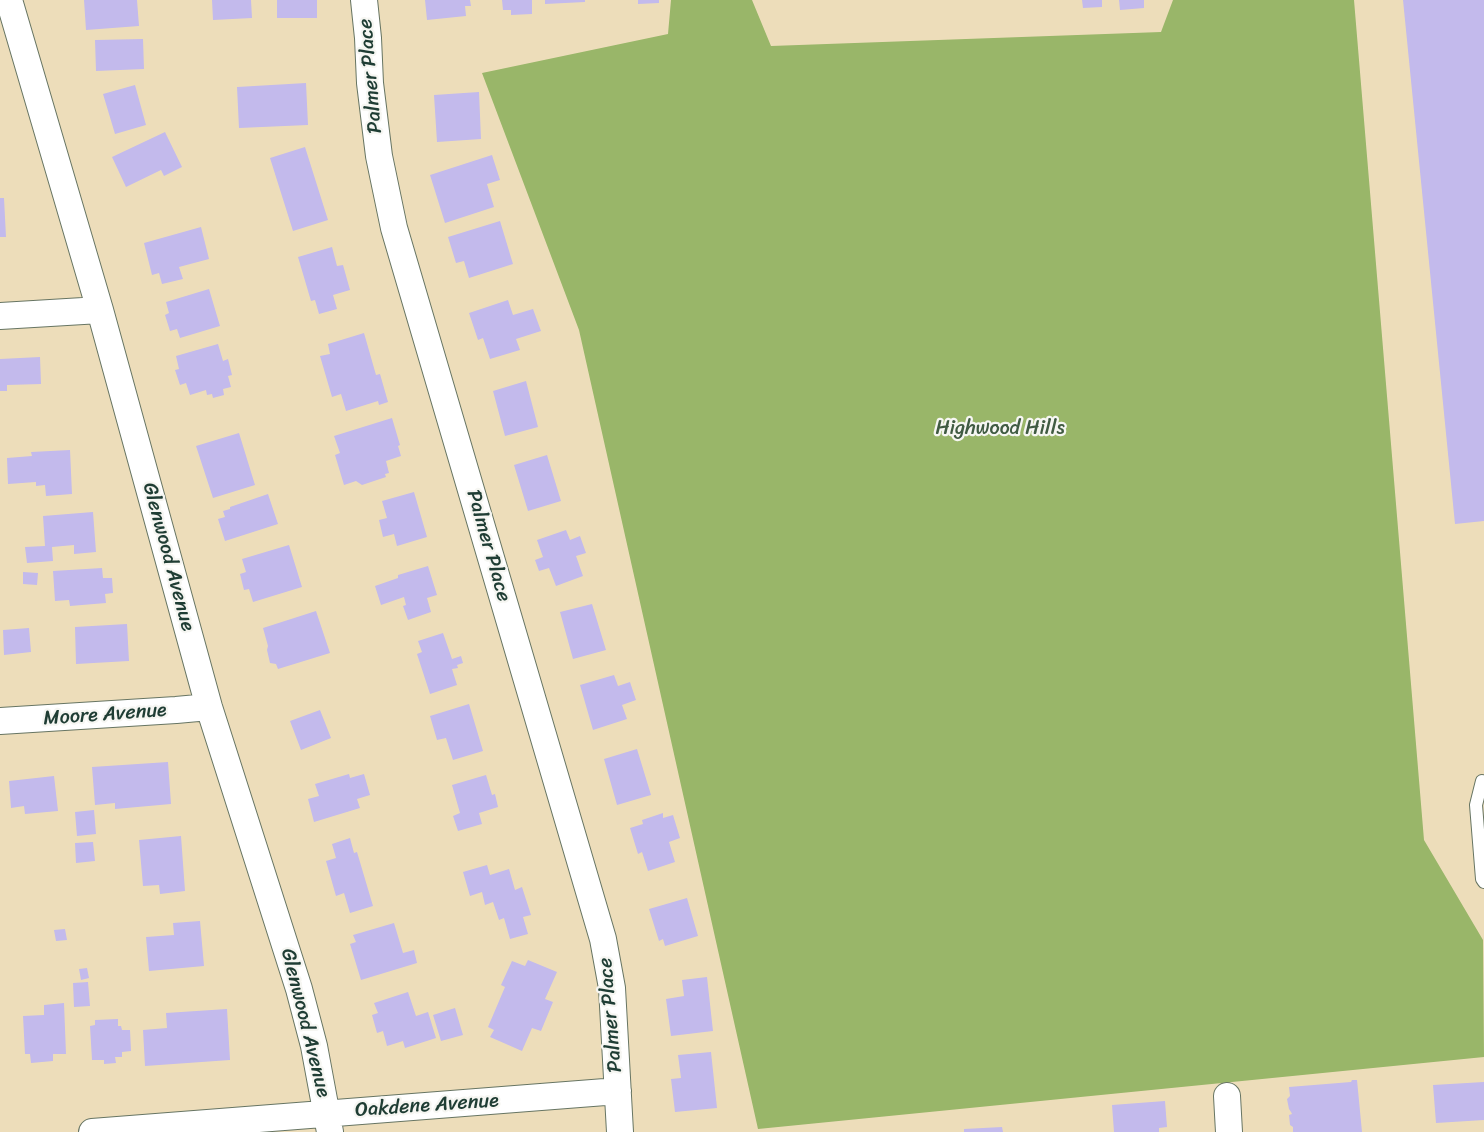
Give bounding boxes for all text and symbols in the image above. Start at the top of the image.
street label: Palmer Place [354,18,388,134]
park label: Highwood Hills [935,417,1065,441]
street label: Glenwood Avenue [137,480,199,634]
street label: Palmer Place [461,487,515,605]
street label: Moore Avenue [43,699,167,731]
street label: Glenwood Avenue [275,946,335,1100]
street label: Palmer Place [594,957,628,1073]
street label: Oakdene Avenue [354,1089,500,1123]

